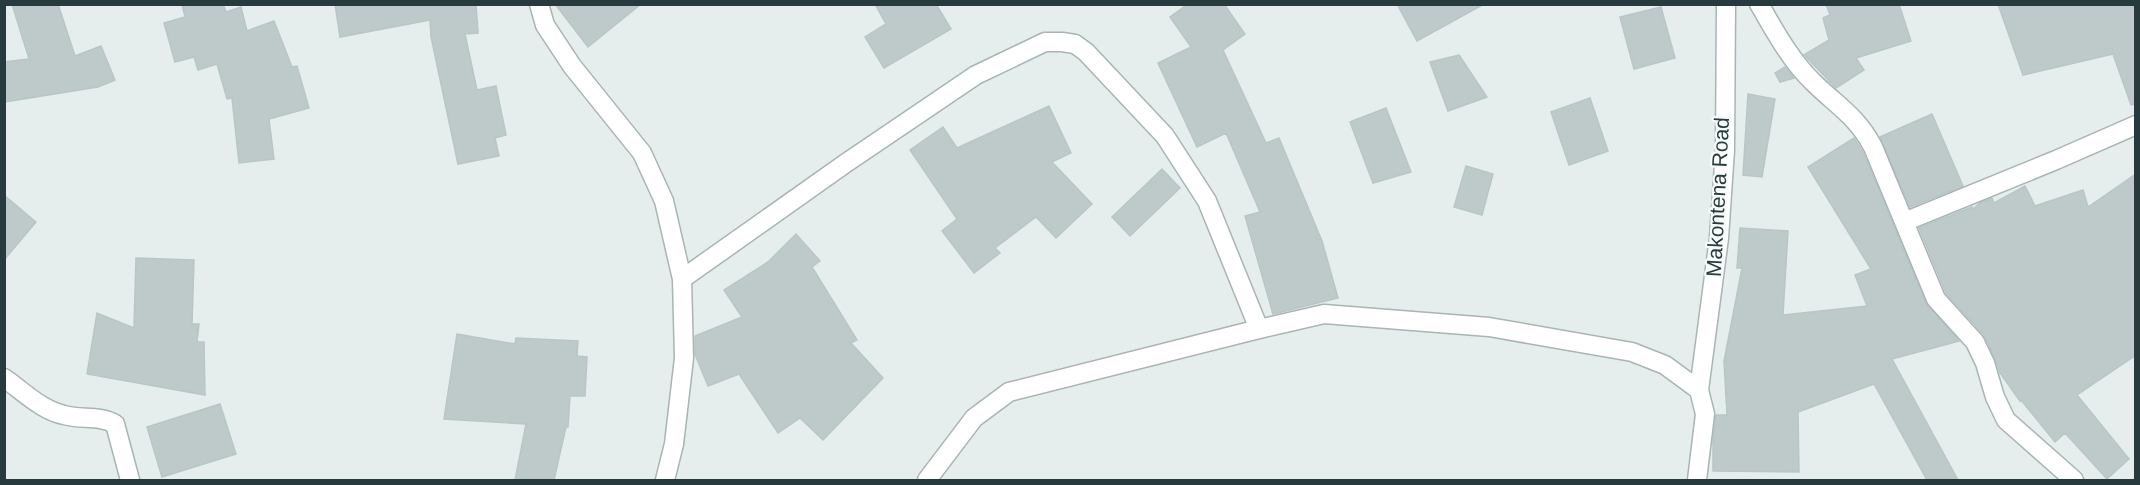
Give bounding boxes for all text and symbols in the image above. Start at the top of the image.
street label: Makontena Road [1702,117,1733,277]

